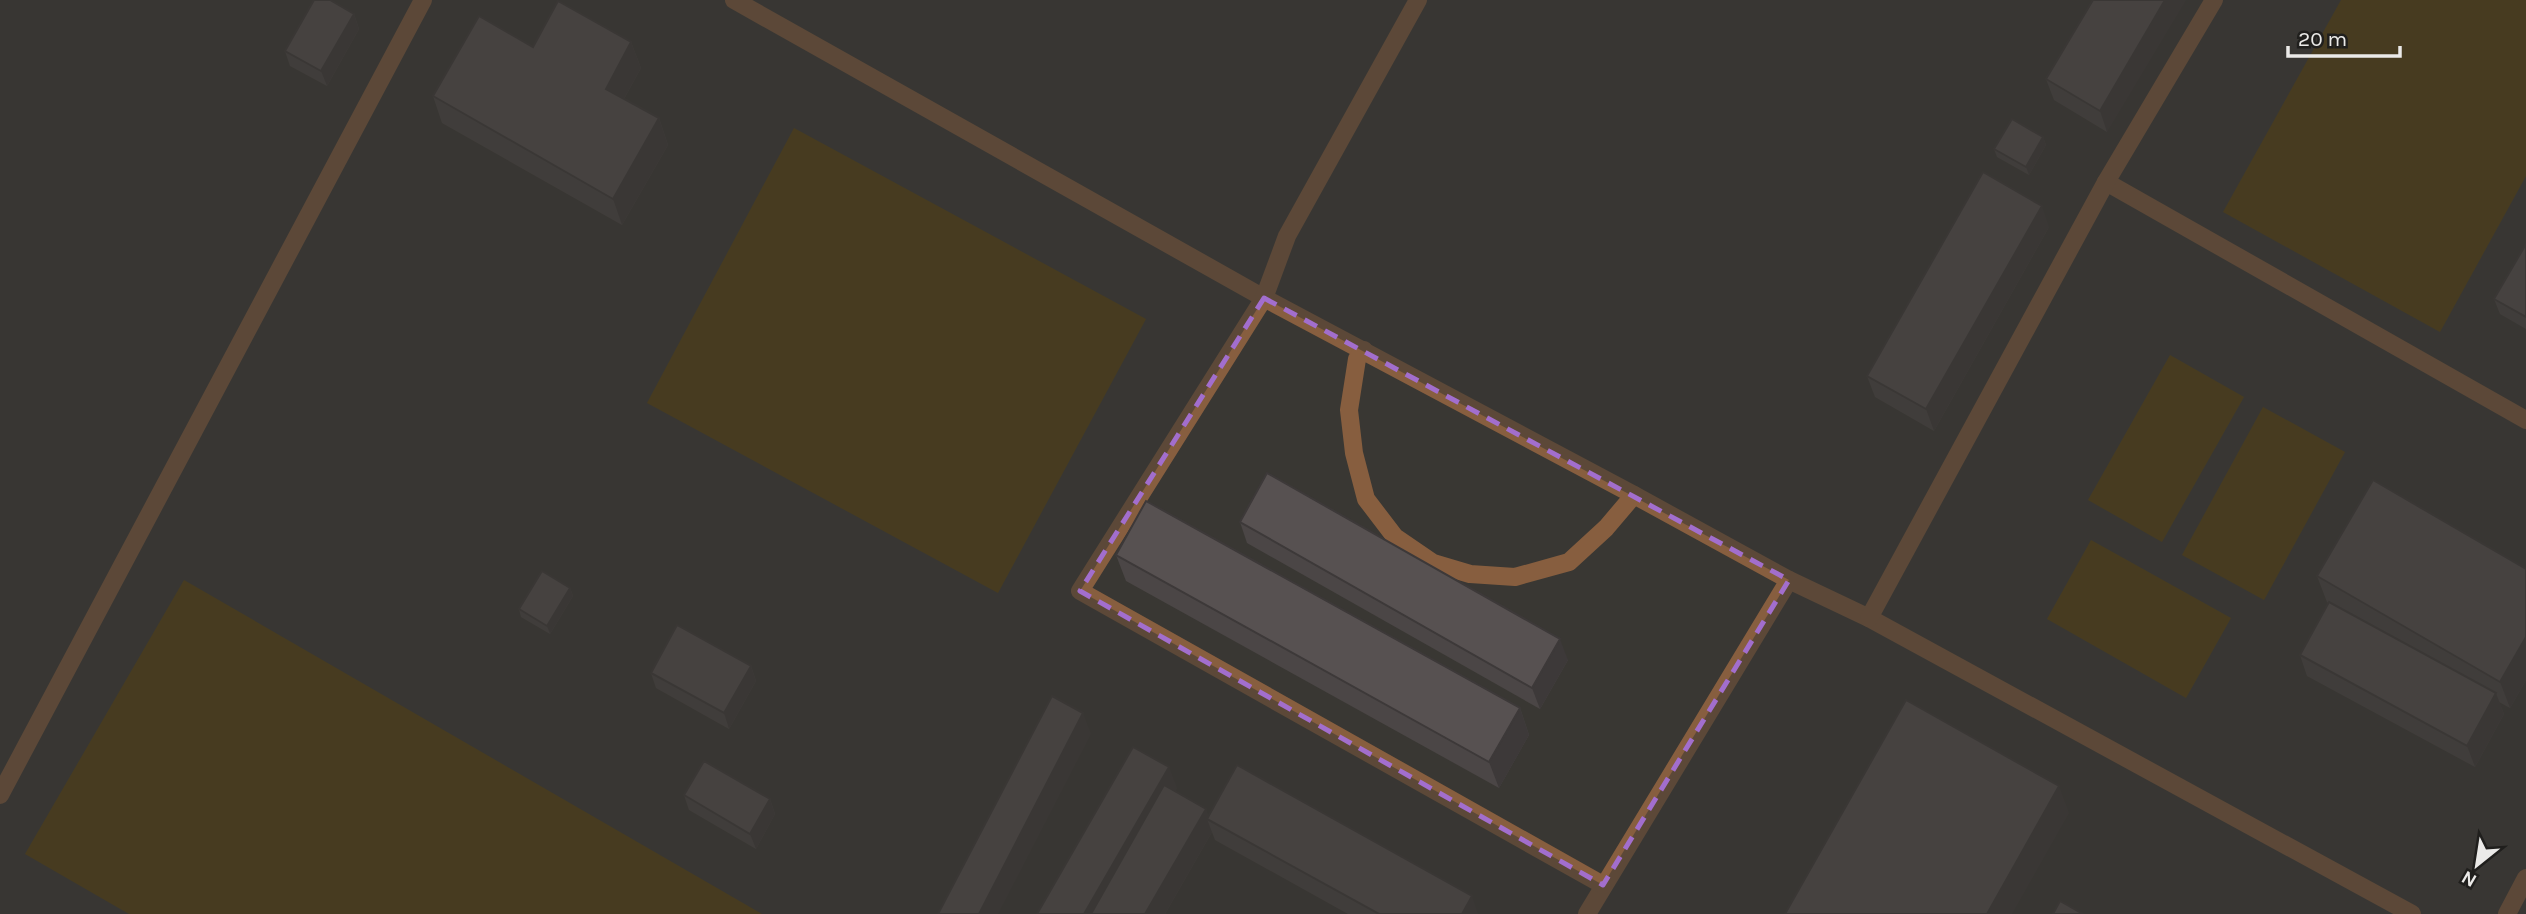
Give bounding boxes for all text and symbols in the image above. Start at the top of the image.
scale bar [2288,14,2400,58]
text: 20 m [2298,27,2347,51]
north arrow [2442,830,2512,900]
text: N [2458,866,2480,892]

